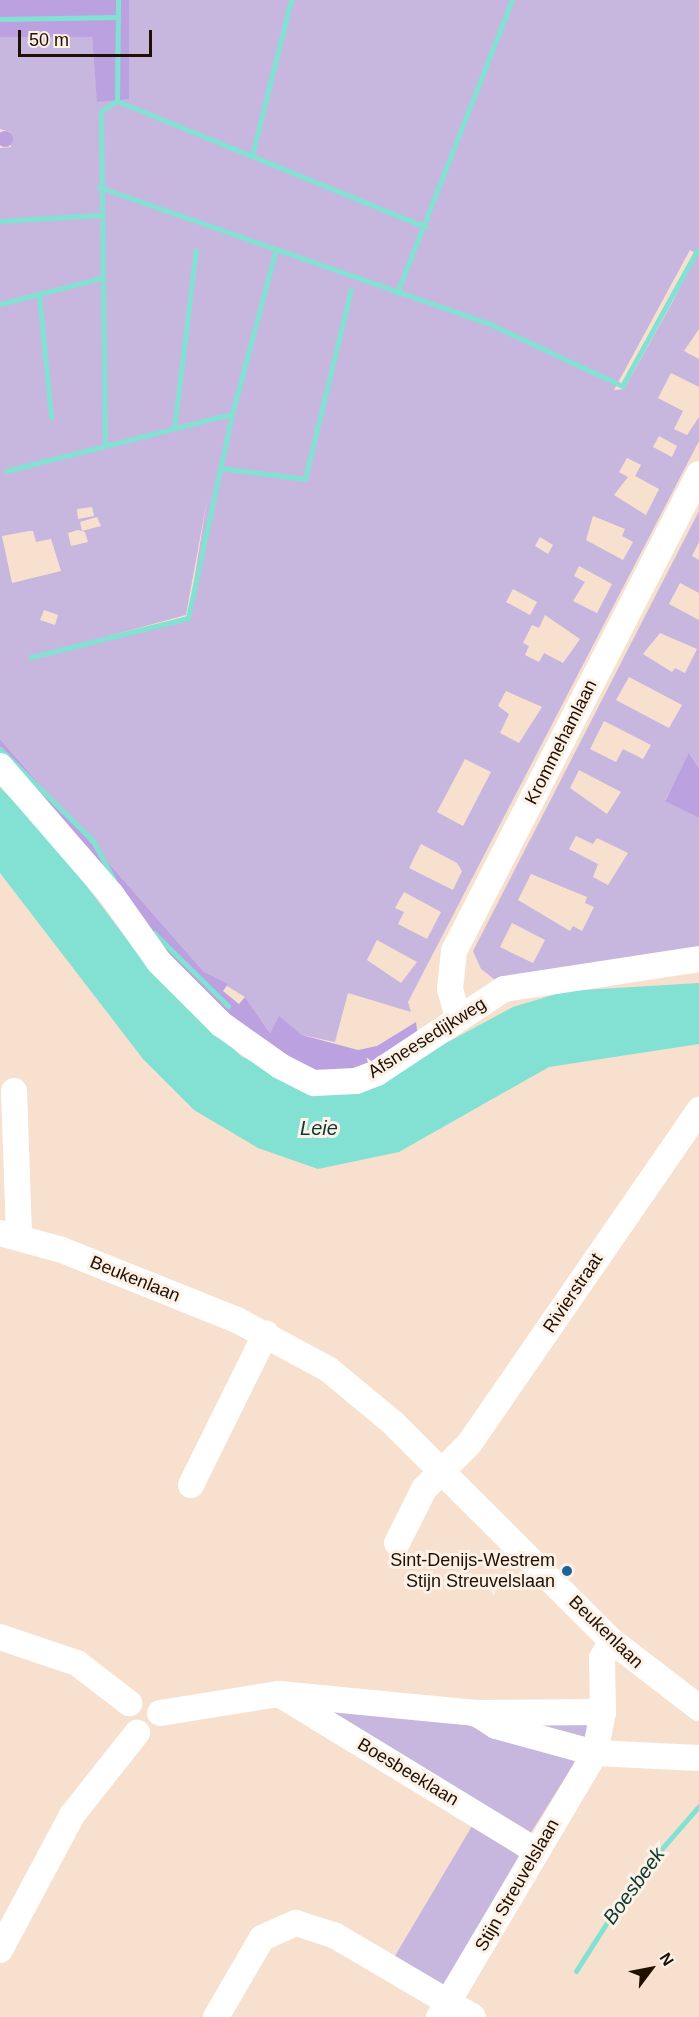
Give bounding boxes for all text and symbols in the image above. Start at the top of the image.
scale bar [21,18,154,56]
text: 50 m [29,30,69,50]
street label: Krommehamlaan [520,676,602,808]
street label: Afsneesedijkweg [364,993,490,1083]
water label: Leie [300,1116,338,1140]
street label: Rivierstraat [539,1249,607,1337]
street label: Beukenlaan [87,1251,183,1307]
place label: Sint-Denijs-Westrem Stijn Streuvelslaan [390,1550,555,1592]
marker: Sint-Denijs-Westrem Stijn Streuvelslaan [560,1564,574,1578]
street label: Beukenlaan [564,1591,648,1673]
street label: Boesbeeklaan [354,1733,462,1811]
street label: Stijn Streuvelslaan [470,1815,564,1955]
water label: Boesbeek [598,1843,670,1929]
north arrow [621,1939,681,1999]
text: N [656,1950,677,1969]

